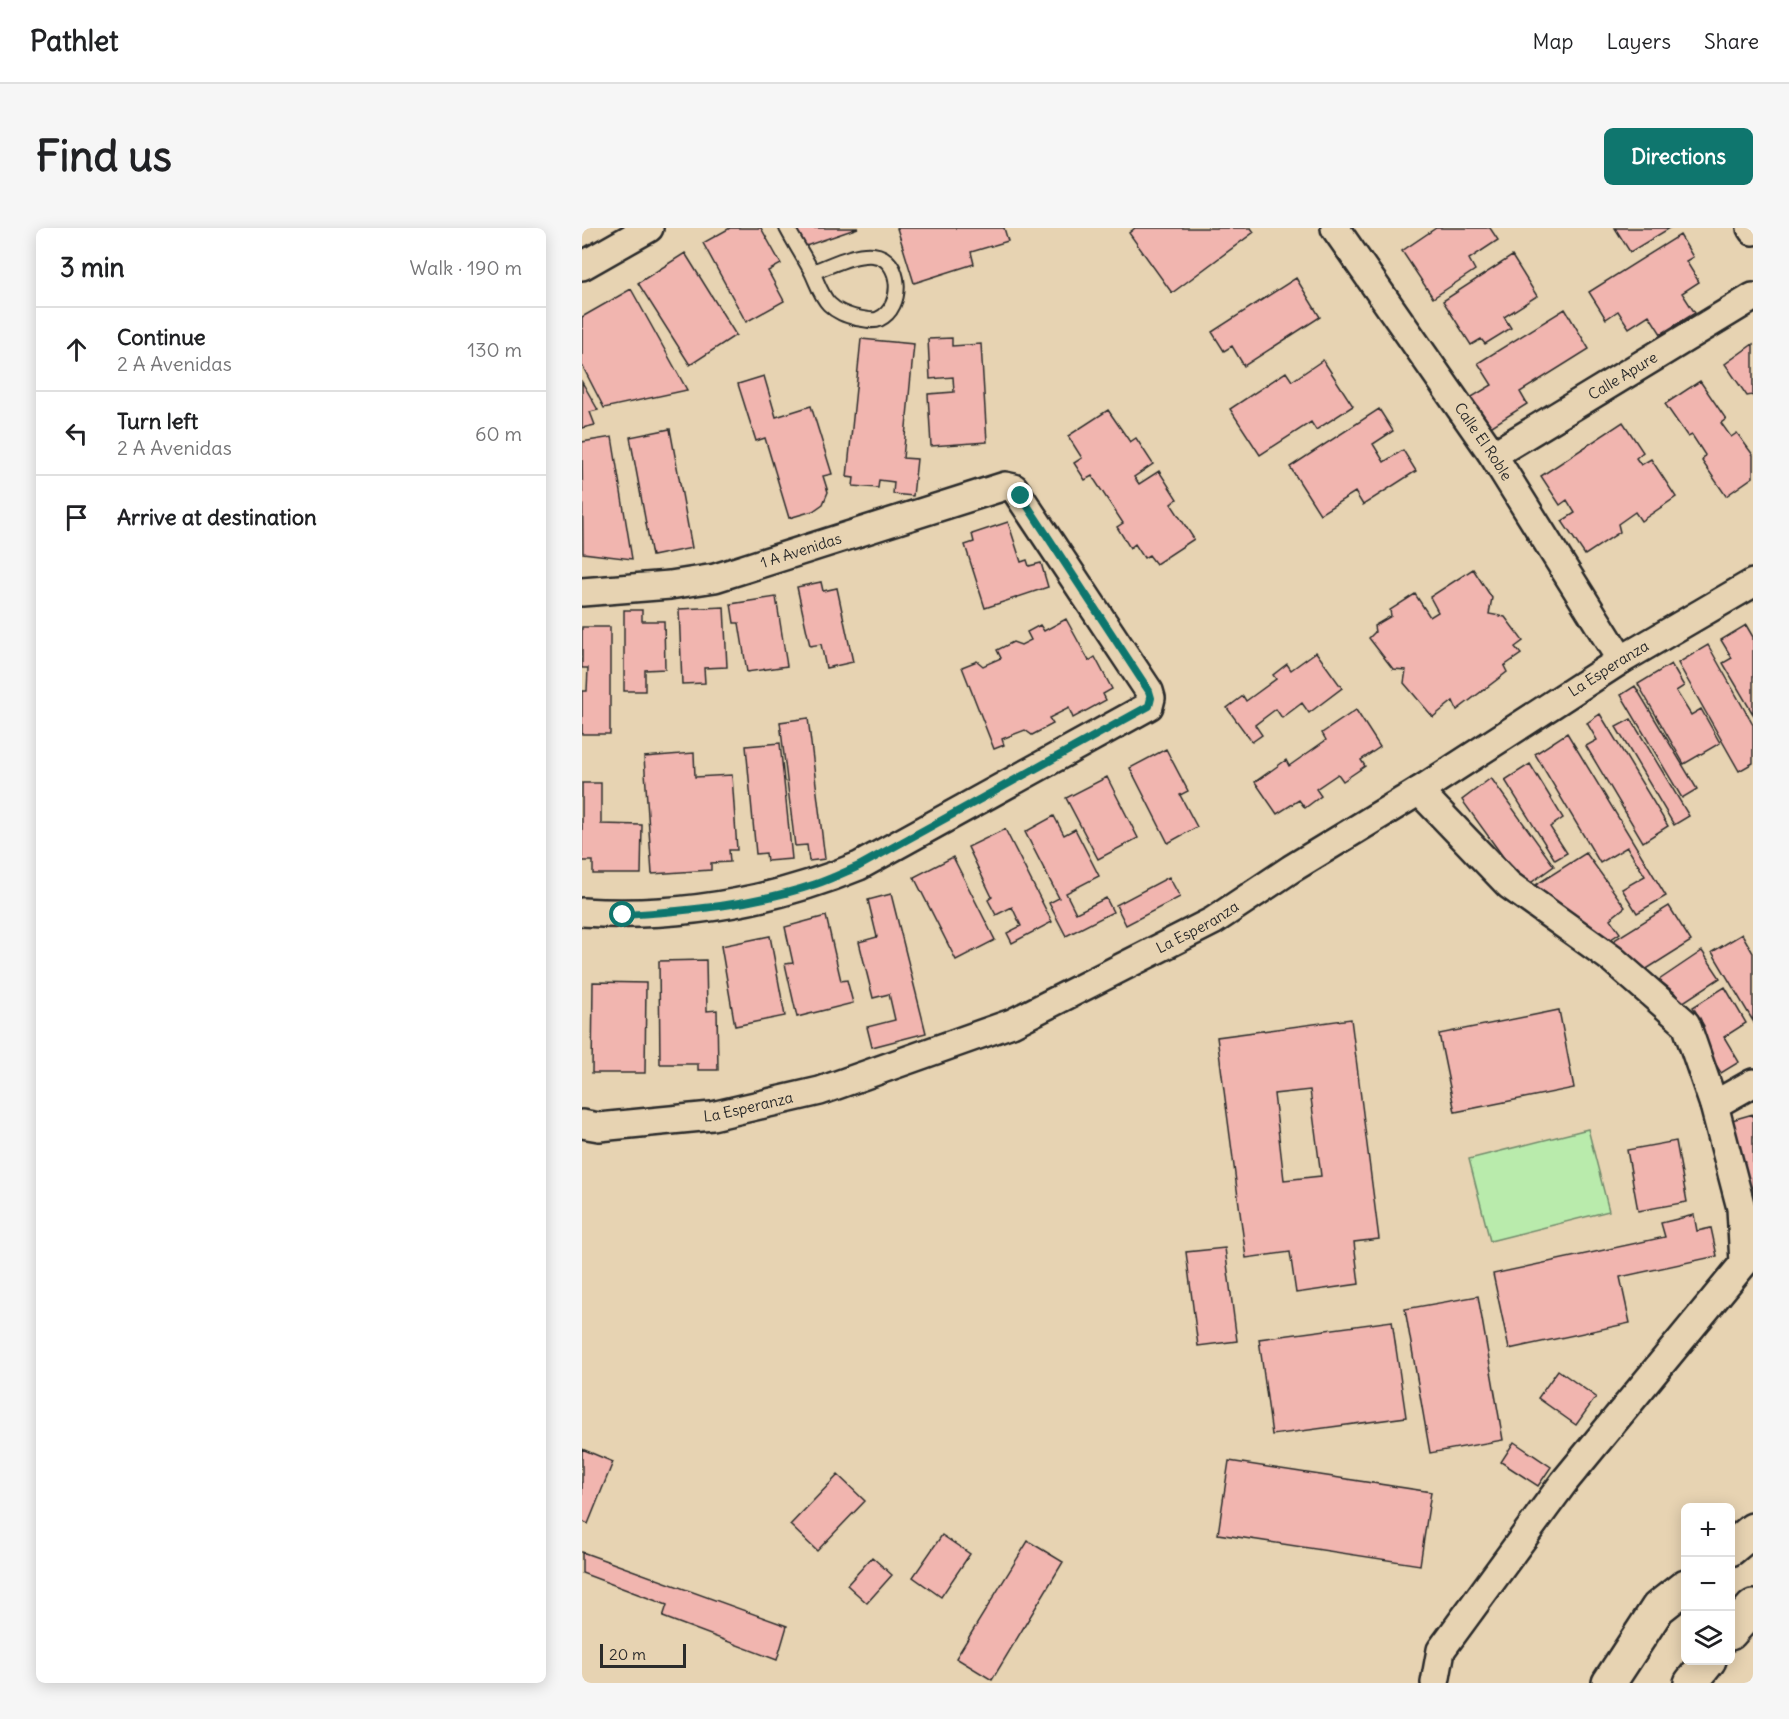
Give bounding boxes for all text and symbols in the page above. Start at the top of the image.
text: Pathlet [30,23,119,59]
text: Map [1533,28,1573,55]
text: Layers [1606,28,1671,55]
text: Share [1704,28,1759,55]
button: Directions [1604,128,1753,185]
text: Find us [36,130,172,182]
text: 3 min [60,251,125,284]
text: Walk · 190 m [410,255,522,280]
text: Continue [117,323,206,351]
icon: ahead [60,333,93,366]
text: 130 m [467,337,522,362]
street label: Calle Apure [1585,347,1661,404]
text: 2 A Avenidas [117,351,232,376]
street label: Calle El Roble [1450,399,1517,484]
text: Turn left [117,407,198,435]
icon: left [60,417,93,450]
text: 60 m [475,421,522,446]
text: 2 A Avenidas [117,435,232,460]
route end [1007,482,1033,508]
icon: arrive [60,501,93,534]
text: Arrive at destination [117,503,317,531]
street label: 1 A Avenidas [758,528,844,572]
street label: La Esperanza [1565,636,1652,701]
street label: La Esperanza [1153,896,1242,957]
route start [609,901,635,927]
street label: La Esperanza [703,1087,795,1126]
map controls [1681,1503,1735,1665]
button: + [1681,1503,1735,1557]
button: − [1681,1557,1735,1611]
button: layers [1681,1611,1735,1665]
scale bar [600,1641,686,1668]
text: 20 m [609,1644,646,1664]

